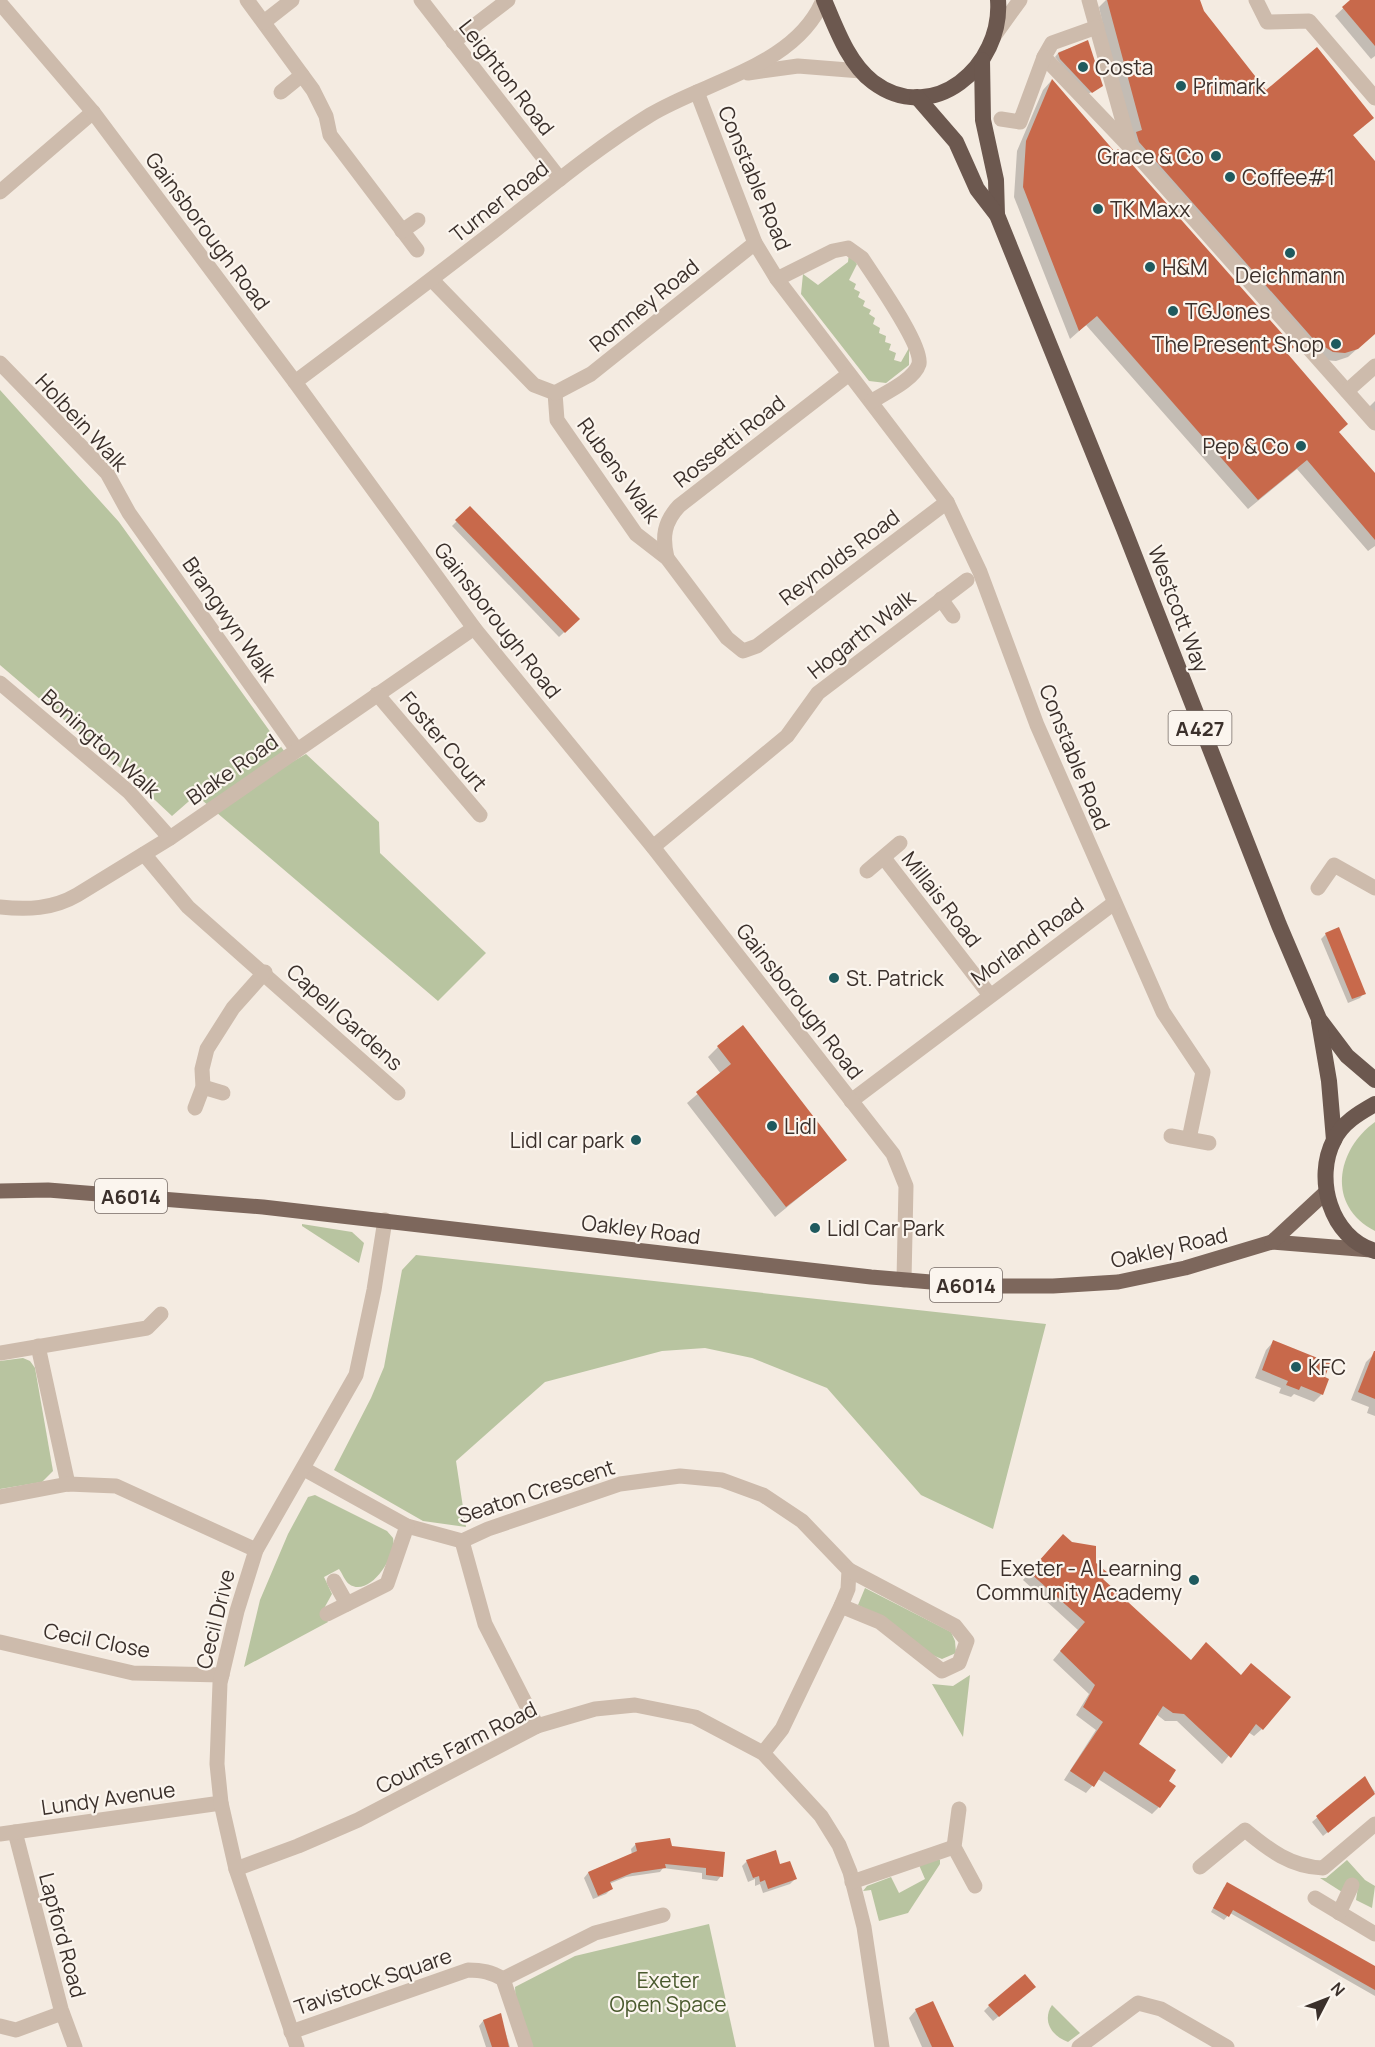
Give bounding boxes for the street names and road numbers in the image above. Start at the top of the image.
street label: Leighton Road [453,13,561,141]
street label: Constable Road [712,101,798,255]
street label: Gainsborough Road [139,146,277,316]
street label: Turner Road [444,154,554,248]
street label: Romney Road [584,252,704,358]
street label: Holbein Walk [30,367,135,477]
street label: Rossetti Road [667,389,791,493]
street label: Rubens Walk [571,412,667,529]
street label: Reynolds Road [773,503,905,611]
street label: Gainsborough Road [428,536,568,704]
street label: Westcott Way [1142,541,1216,677]
street label: Brangwyn Walk [177,551,284,687]
street label: Hogarth Walk [801,583,921,685]
street label: Constable Road [1033,680,1117,834]
street label: Bonington Walk [36,682,167,804]
street label: Foster Court [394,685,494,797]
road number: A427 [1168,711,1232,745]
street label: Blake Road [181,727,283,811]
street label: Millais Road [896,845,988,953]
street label: Morland Road [965,891,1089,991]
street label: Gainsborough Road [730,917,870,1085]
street label: Capell Gardens [281,957,409,1077]
road number: A6014 [95,1179,167,1213]
street label: Oakley Road [580,1208,702,1250]
street label: Oakley Road [1108,1220,1230,1274]
road number: A6014 [930,1268,1002,1302]
street label: Seaton Crescent [454,1452,618,1530]
street label: Cecil Drive [189,1566,241,1672]
street label: Cecil Close [41,1616,153,1664]
street label: Counts Farm Road [371,1694,541,1800]
street label: Lundy Avenue [39,1775,177,1821]
street label: Lapford Road [33,1870,93,2000]
street label: Tavistock Square [291,1941,455,2021]

